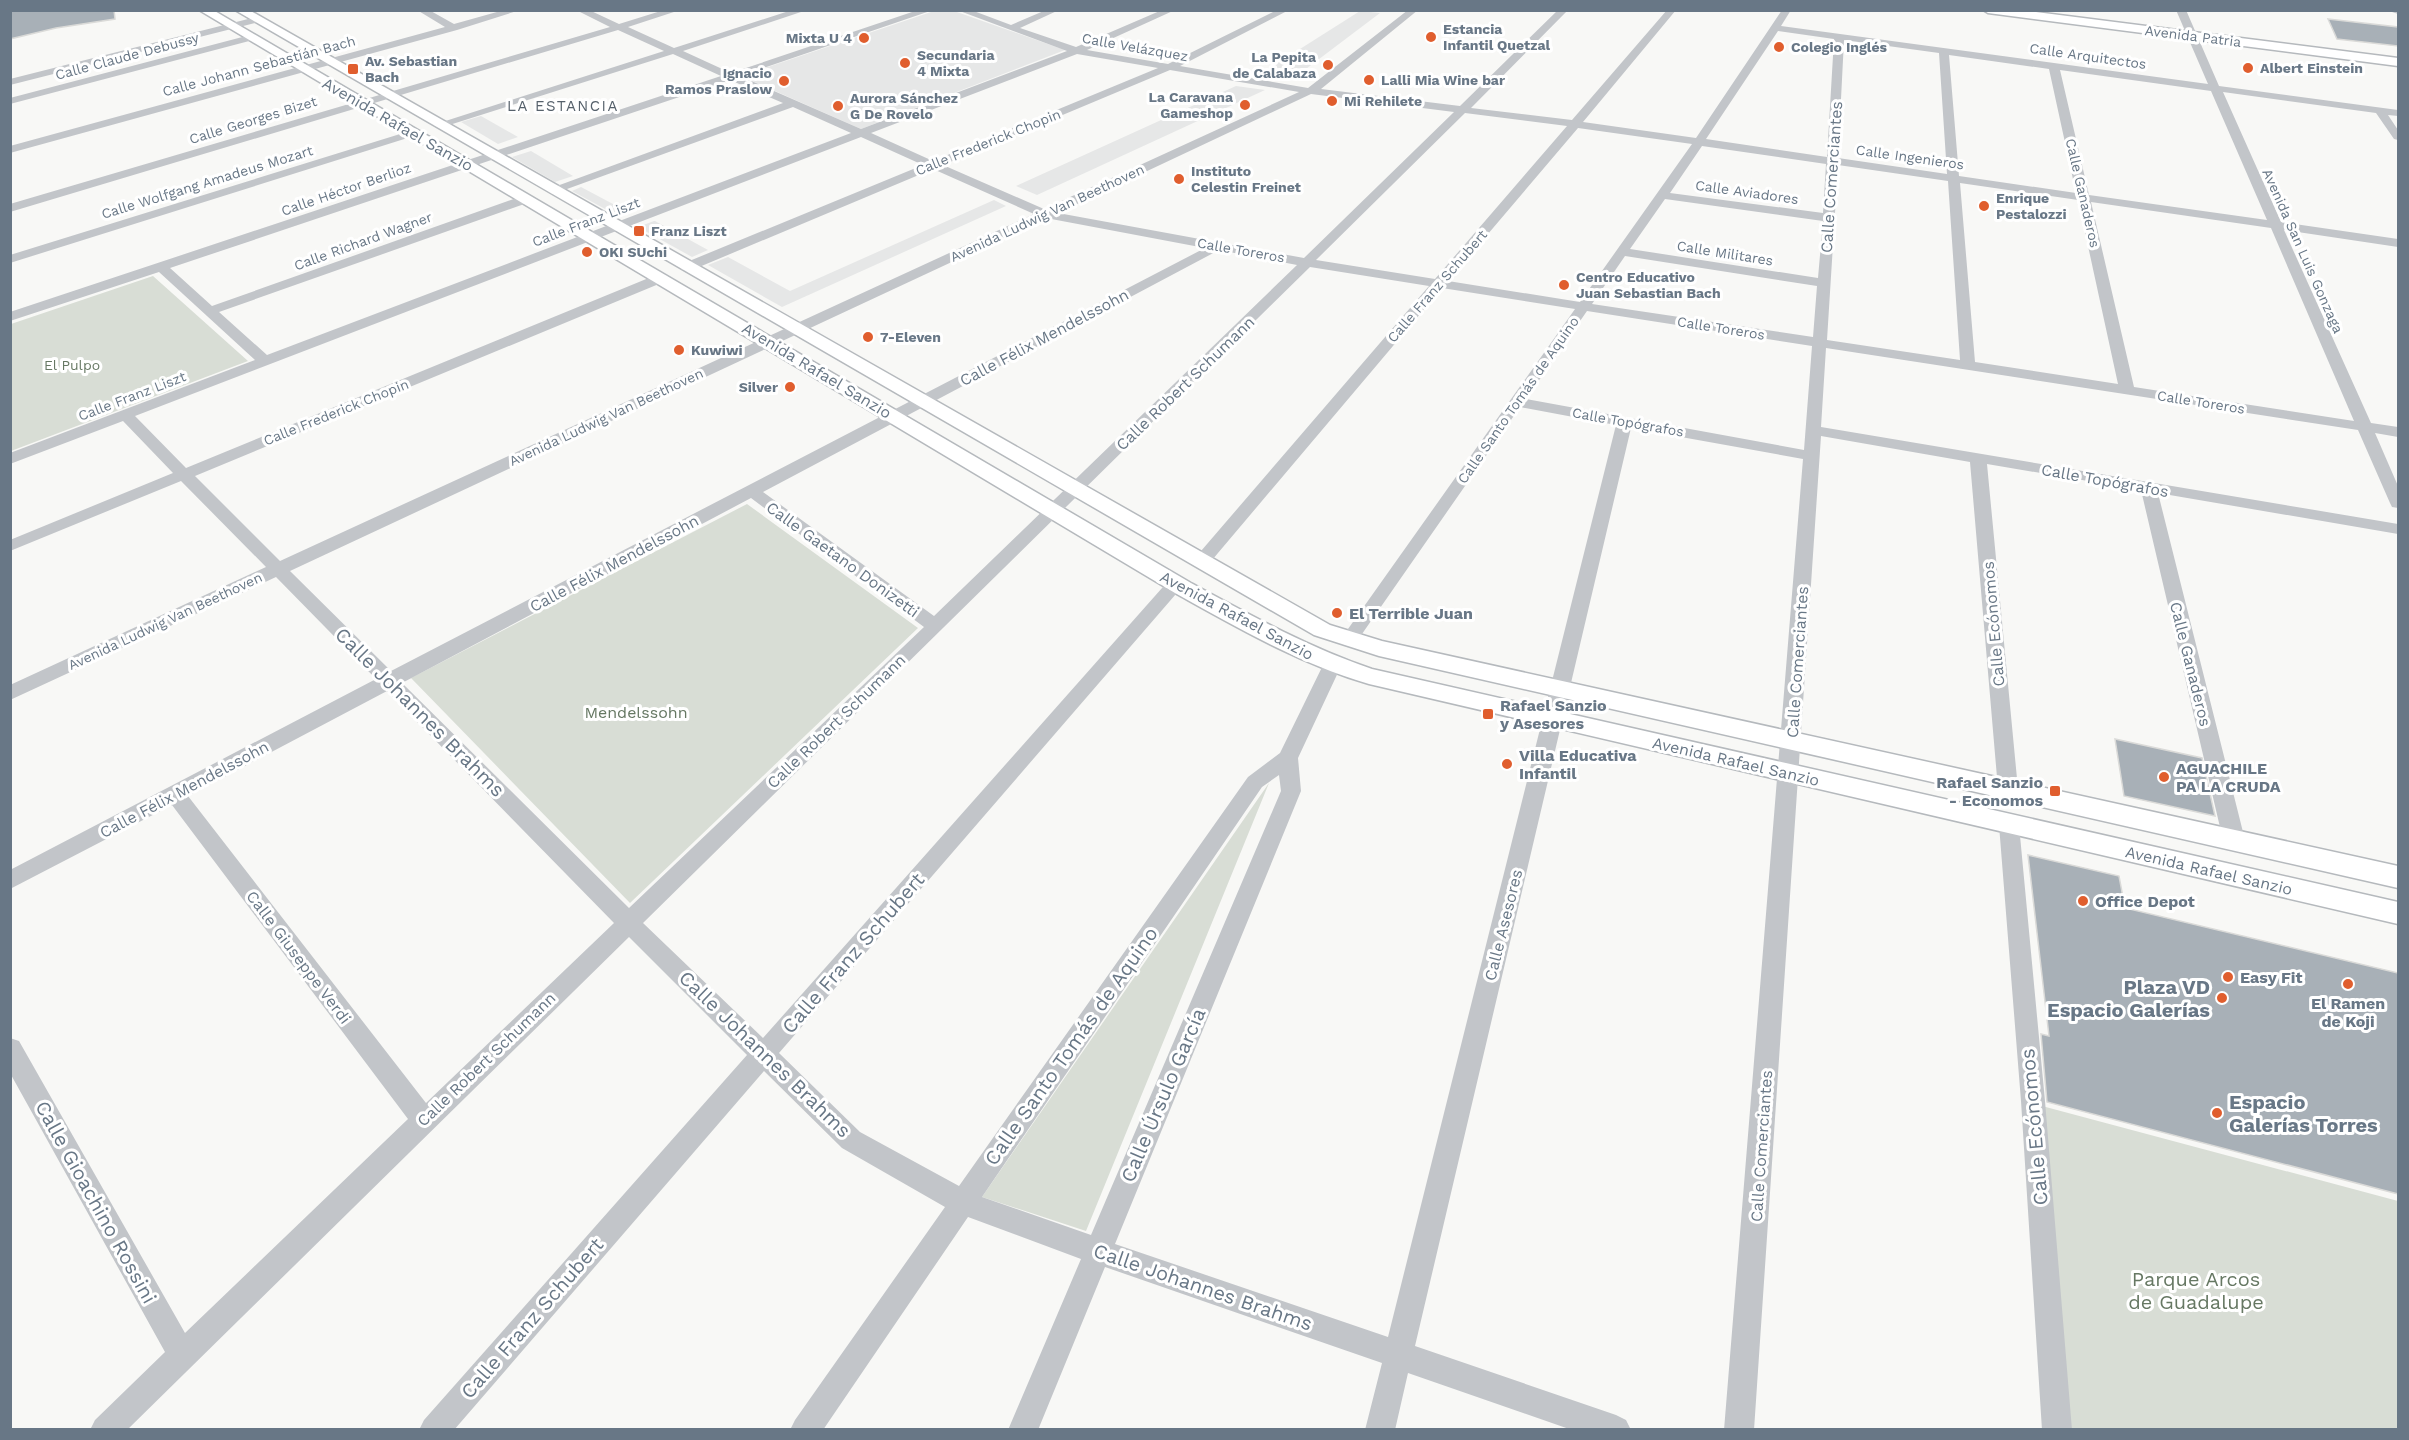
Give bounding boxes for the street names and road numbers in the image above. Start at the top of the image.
street label: Avenida Patria [2144,22,2242,50]
street label: Calle Claude Debussy [53,29,201,83]
street label: Calle Velázquez [1081,30,1189,64]
street label: Calle Johann Sebastián Bach [161,32,357,100]
street label: Calle Arquitectos [2029,40,2147,72]
street label: Avenida Rafael Sanzio [319,73,476,175]
street label: Calle Georges Bizet [187,93,319,147]
street label: Calle Comerciantes [1817,100,1846,254]
street label: Calle Frederick Chopin [913,106,1063,178]
street label: Calle Ganaderos [2063,137,2103,249]
street label: Calle Ingenieros [1855,141,1965,173]
street label: Calle Wolfgang Amadeus Mozart [99,142,315,222]
street label: Calle Héctor Berlioz [279,159,413,219]
street label: Avenida Ludwig Van Beethoven [947,161,1147,265]
street label: Avenida San Luis Gonzaga [2259,166,2347,336]
street label: Calle Aviadores [1694,177,1800,207]
street label: Calle Franz Liszt [530,194,642,250]
street label: Calle Richard Wagner [292,208,434,273]
street label: Calle Franz Schubert [1384,227,1490,345]
street label: Calle Toreros [1196,234,1286,266]
street label: Calle Militares [1676,237,1774,269]
street label: Calle Félix Mendelssohn [957,285,1132,390]
street label: Calle Robert Schumann [1112,312,1259,454]
street label: Calle Santo Tomás de Aquino [1454,313,1582,487]
street label: Calle Toreros [1676,313,1766,343]
street label: Avenida Rafael Sanzio [739,318,895,423]
street label: Avenida Ludwig Van Beethoven [506,365,706,469]
street label: Calle Franz Liszt [76,368,188,424]
street label: Calle Frederick Chopin [261,376,411,448]
street label: Calle Toreros [2156,387,2246,417]
street label: Calle Topógrafos [1571,404,1685,440]
street label: Calle Topógrafos [2040,460,2170,501]
street label: Calle Gaetano Donizetti [763,498,923,621]
street label: Calle Félix Mendelssohn [527,511,702,616]
street label: Calle Ecónomos [1979,560,2008,687]
street label: Avenida Rafael Sanzio [1157,567,1317,664]
street label: Avenida Ludwig Van Beethoven [65,569,265,673]
street label: Calle Comerciantes [1783,585,1812,739]
street label: Calle Ganaderos [2166,600,2215,728]
street label: Calle Johannes Brahms [330,622,510,802]
street label: Calle Robert Schumann [763,650,910,792]
street label: Avenida Rafael Sanzio [1650,733,1821,790]
street label: Calle Félix Mendelssohn [97,737,272,842]
street label: Avenida Rafael Sanzio [2123,842,2294,899]
street label: Calle Franz Schubert [777,867,930,1038]
street label: Calle Asesores [1480,868,1526,983]
street label: Calle Giuseppe Verdi [242,887,355,1028]
street label: Calle Santo Tomás de Aquino [979,922,1163,1170]
street label: Calle Johannes Brahms [674,966,856,1142]
street label: Calle Robert Schumann [413,988,560,1130]
street label: Calle Úrsulo García [1115,1004,1211,1186]
street label: Calle Ecónomos [2015,1048,2053,1206]
street label: Calle Comerciantes [1747,1069,1776,1223]
street label: Calle Gioachino Rossini [30,1097,162,1307]
street label: Calle Franz Schubert [456,1232,609,1403]
street label: Calle Johannes Brahms [1090,1238,1316,1336]

